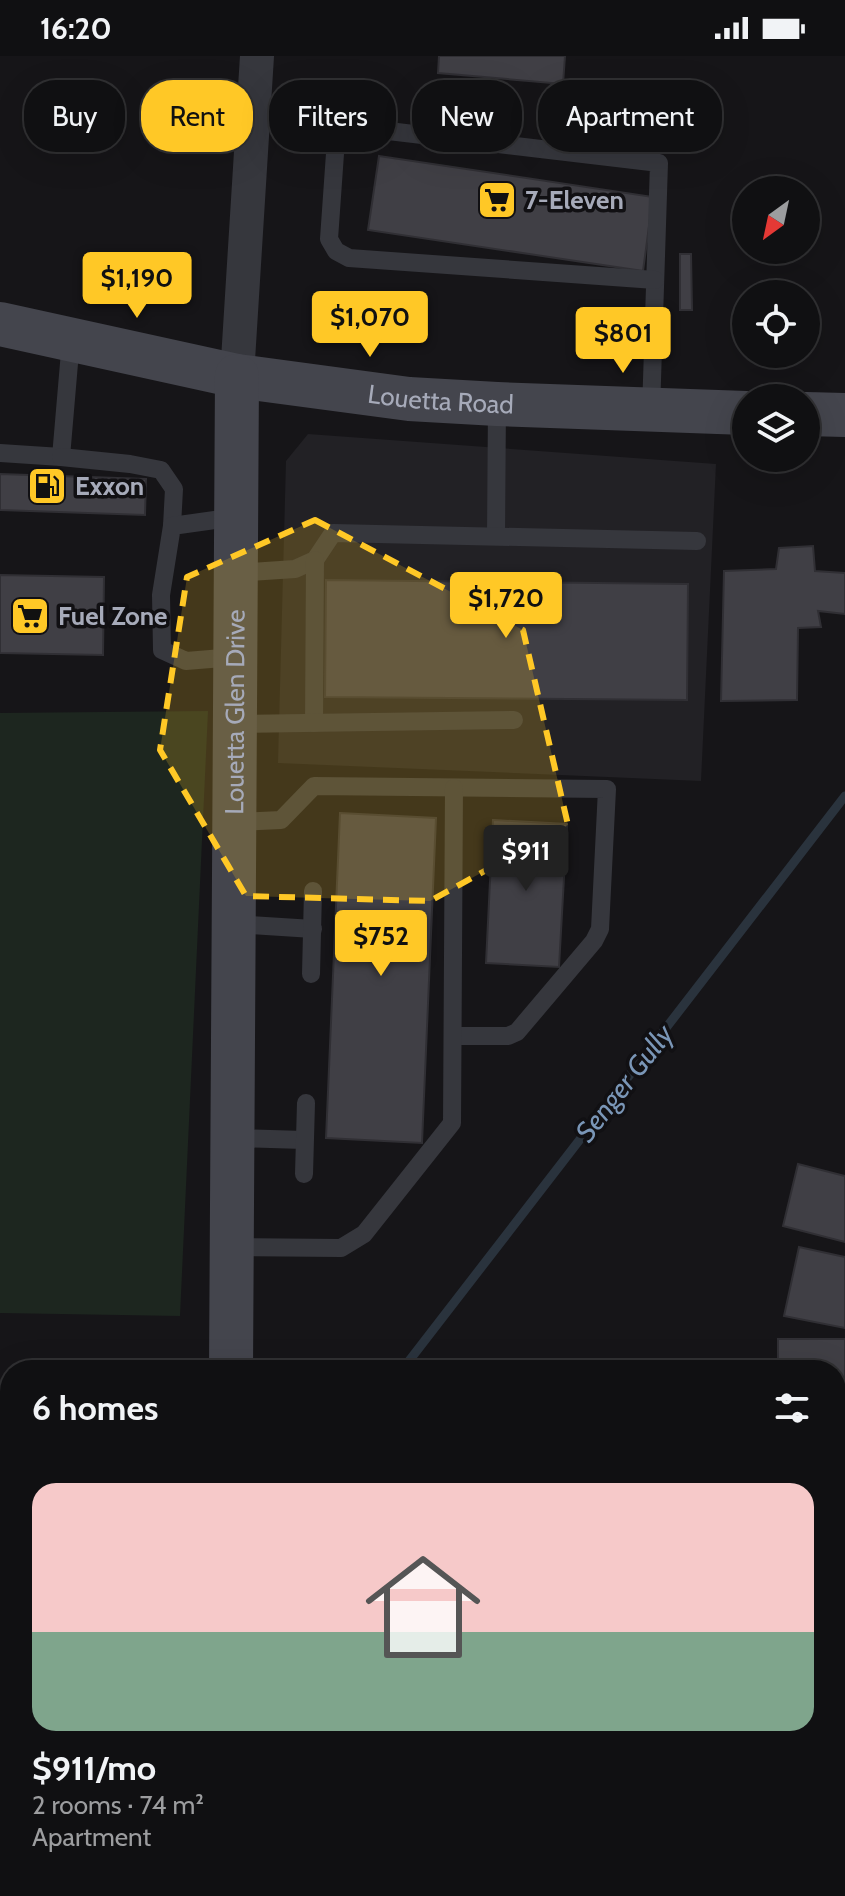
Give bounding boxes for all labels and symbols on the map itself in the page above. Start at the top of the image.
north arrow [732,176,820,264]
supermarket icon: 7-Eleven [476,179,518,221]
place label: 7-Eleven [525,184,624,216]
pin: $1,190 [72,252,202,320]
pin: $1,070 [305,291,435,359]
pin: $801 [576,307,670,375]
street label: Louetta Road [366,378,514,421]
fuel station icon: Exxon [26,465,68,507]
place label: Exxon [75,470,144,502]
pin: $1,720 [441,572,571,640]
supermarket icon: Fuel Zone [9,595,51,637]
place label: Fuel Zone [58,600,168,632]
street label: Louetta Glen Drive [218,609,252,815]
pin: $911 [479,825,573,893]
pin: $752 [334,910,428,978]
water label: Senger Gully [568,1017,681,1148]

